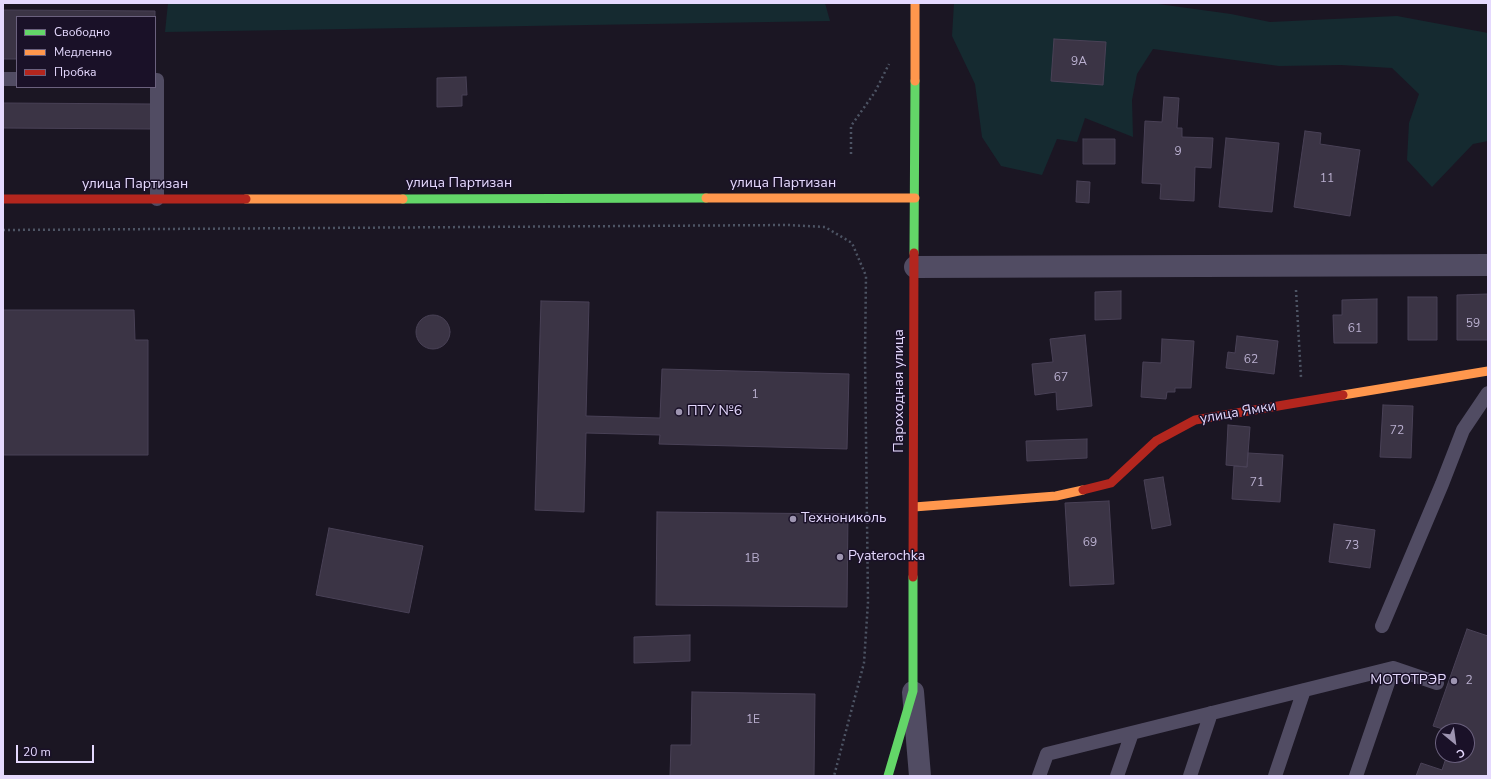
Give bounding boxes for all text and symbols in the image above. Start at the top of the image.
legend [16,16,156,88]
text: Свободно [54,24,110,40]
text: Медленно [54,44,112,60]
house number: 9А [1071,55,1087,69]
text: Пробка [54,64,97,80]
house number: 9 [1174,145,1182,159]
house number: 11 [1320,172,1334,186]
street label: улица Партизан [406,176,512,192]
street label: улица Партизан [730,176,836,192]
street label: улица Партизан [82,177,188,193]
house number: 59 [1466,317,1480,331]
house number: 61 [1348,322,1362,336]
street label: Пароходная улица [892,329,908,453]
house number: 62 [1244,353,1258,367]
house number: 67 [1054,371,1068,385]
house number: 1 [751,388,759,402]
street label: улица Ямки [1199,398,1277,428]
place label: ПТУ №6 [687,404,742,420]
marker: ПТУ №6 [674,407,684,417]
house number: 72 [1390,424,1404,438]
house number: 71 [1250,476,1264,490]
place label: Технониколь [801,511,887,527]
marker: Технониколь [788,514,798,524]
house number: 69 [1083,536,1097,550]
house number: 73 [1345,539,1359,553]
place label: Pyaterochka [848,549,925,565]
house number: 1В [744,552,760,566]
marker: Pyaterochka [835,552,845,562]
place label: МОТОТРЭР [1370,673,1446,689]
house number: 2 [1465,674,1473,688]
marker: МОТОТРЭР [1449,676,1459,686]
house number: 1Е [746,713,760,727]
north arrow [1435,723,1475,763]
scale bar [18,737,96,763]
text: 20 m [23,744,51,760]
text: С [1454,745,1467,761]

